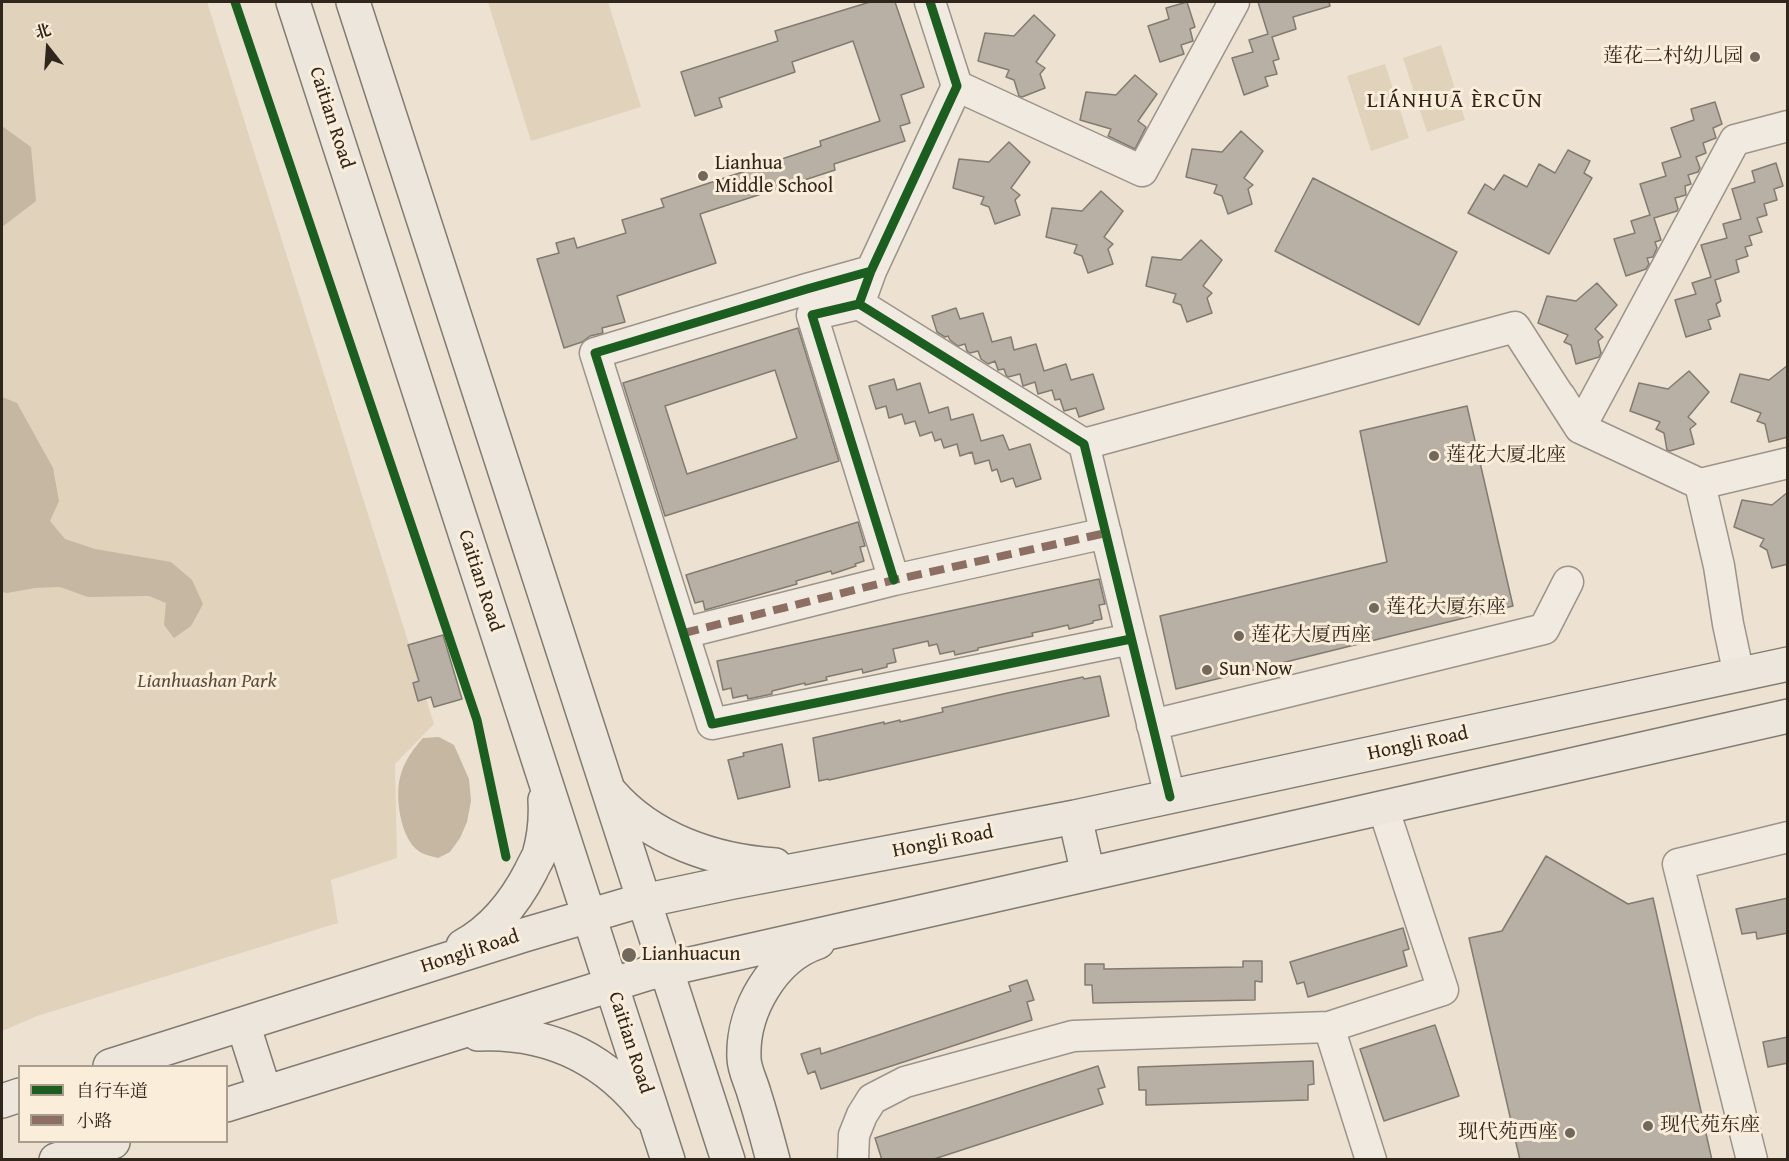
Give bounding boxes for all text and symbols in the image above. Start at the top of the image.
text: 北 [32,17,54,45]
north arrow [18,18,78,78]
place label: 莲花二村幼儿园 [1603,45,1743,69]
marker: 莲花二村幼儿园 [1748,50,1762,64]
street label: Caitian Road [303,64,359,172]
district label: LIÁNHUĀ ÈRCŪN [1367,88,1543,114]
place label: Lianhua Middle School [715,152,833,199]
marker: Lianhua Middle School [696,169,710,183]
place label: 莲花大厦北座 [1446,444,1566,468]
marker: 莲花大厦北座 [1427,449,1441,463]
street label: Caitian Road [452,527,508,635]
place label: 莲花大厦东座 [1386,596,1506,620]
marker: 莲花大厦东座 [1367,601,1381,615]
place label: 莲花大厦西座 [1251,624,1371,648]
marker: 莲花大厦西座 [1232,629,1246,643]
place label: Sun Now [1219,658,1292,682]
marker: Sun Now [1200,663,1214,677]
park label: Lianhuashan Park [137,670,277,694]
street label: Hongli Road [1366,722,1470,766]
street label: Hongli Road [891,820,995,864]
street label: Hongli Road [418,925,522,979]
place label: Lianhuacun [642,943,740,967]
marker: Lianhuacun [620,946,638,964]
street label: Caitian Road [602,989,658,1097]
legend [18,1065,228,1143]
text: 自行车道 [76,1077,148,1104]
text: 小路 [76,1107,112,1134]
place label: 现代苑东座 [1660,1114,1760,1138]
marker: 现代苑东座 [1641,1119,1655,1133]
place label: 现代苑西座 [1458,1121,1558,1145]
marker: 现代苑西座 [1563,1126,1577,1140]

